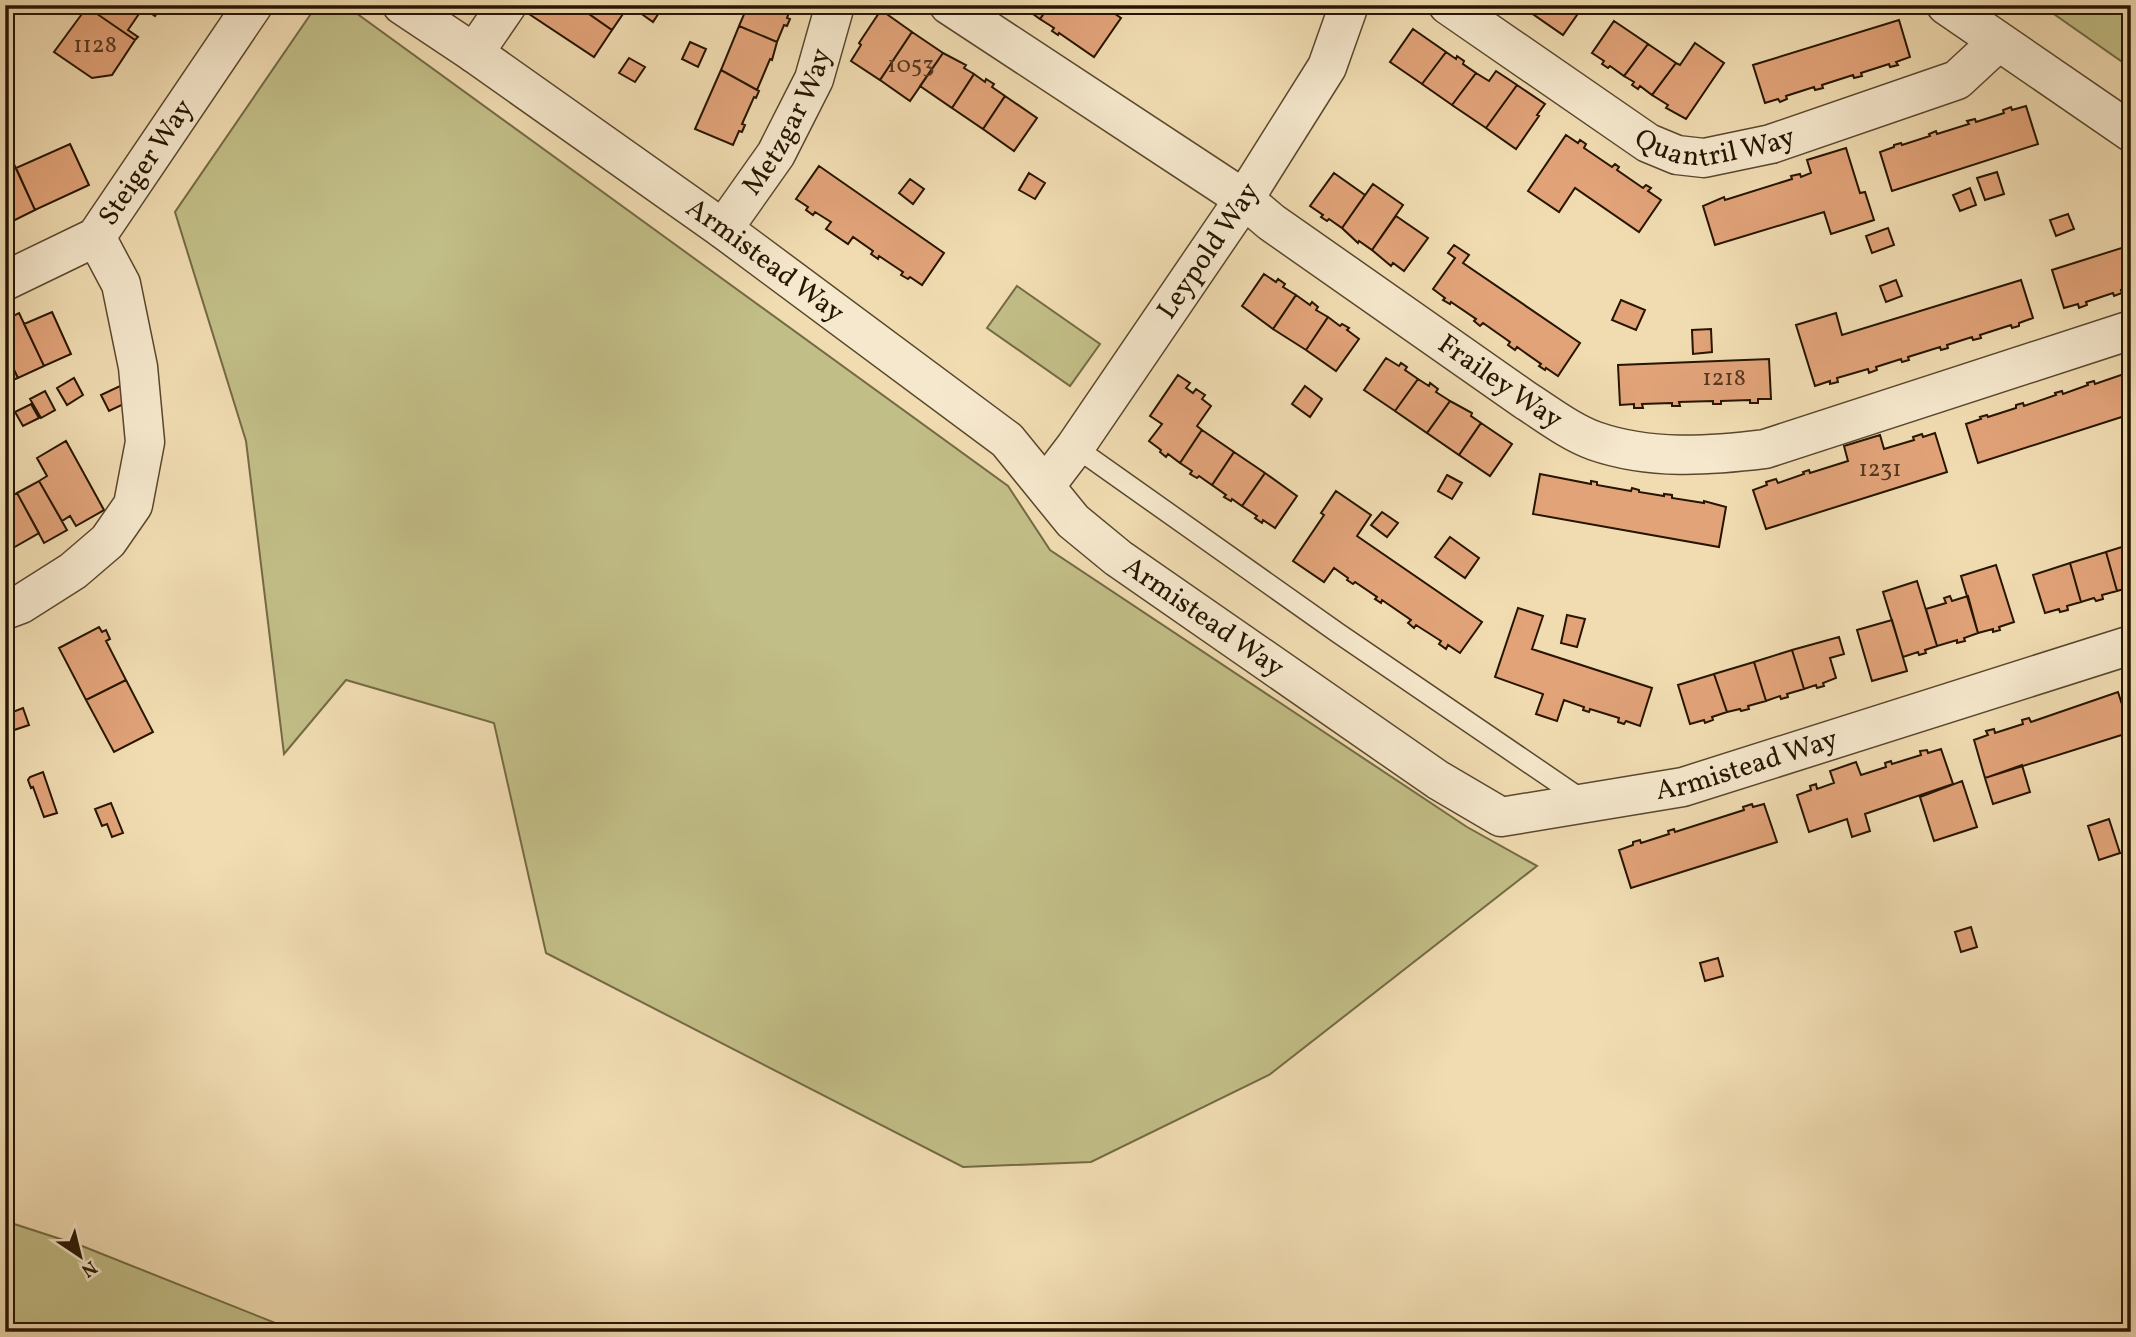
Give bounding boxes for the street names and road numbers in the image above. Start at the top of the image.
street label: Metzgar Way [733,44,841,203]
street label: Steiger Way [90,91,203,234]
street label: Quantril Way [1626,118,1800,178]
street label: Leypold Way [1148,175,1269,327]
street label: Armistead Way [678,189,852,332]
street label: Frailey Way [1430,325,1570,439]
street label: Armistead Way [1115,548,1292,687]
street label: Armistead Way [1653,720,1843,811]

